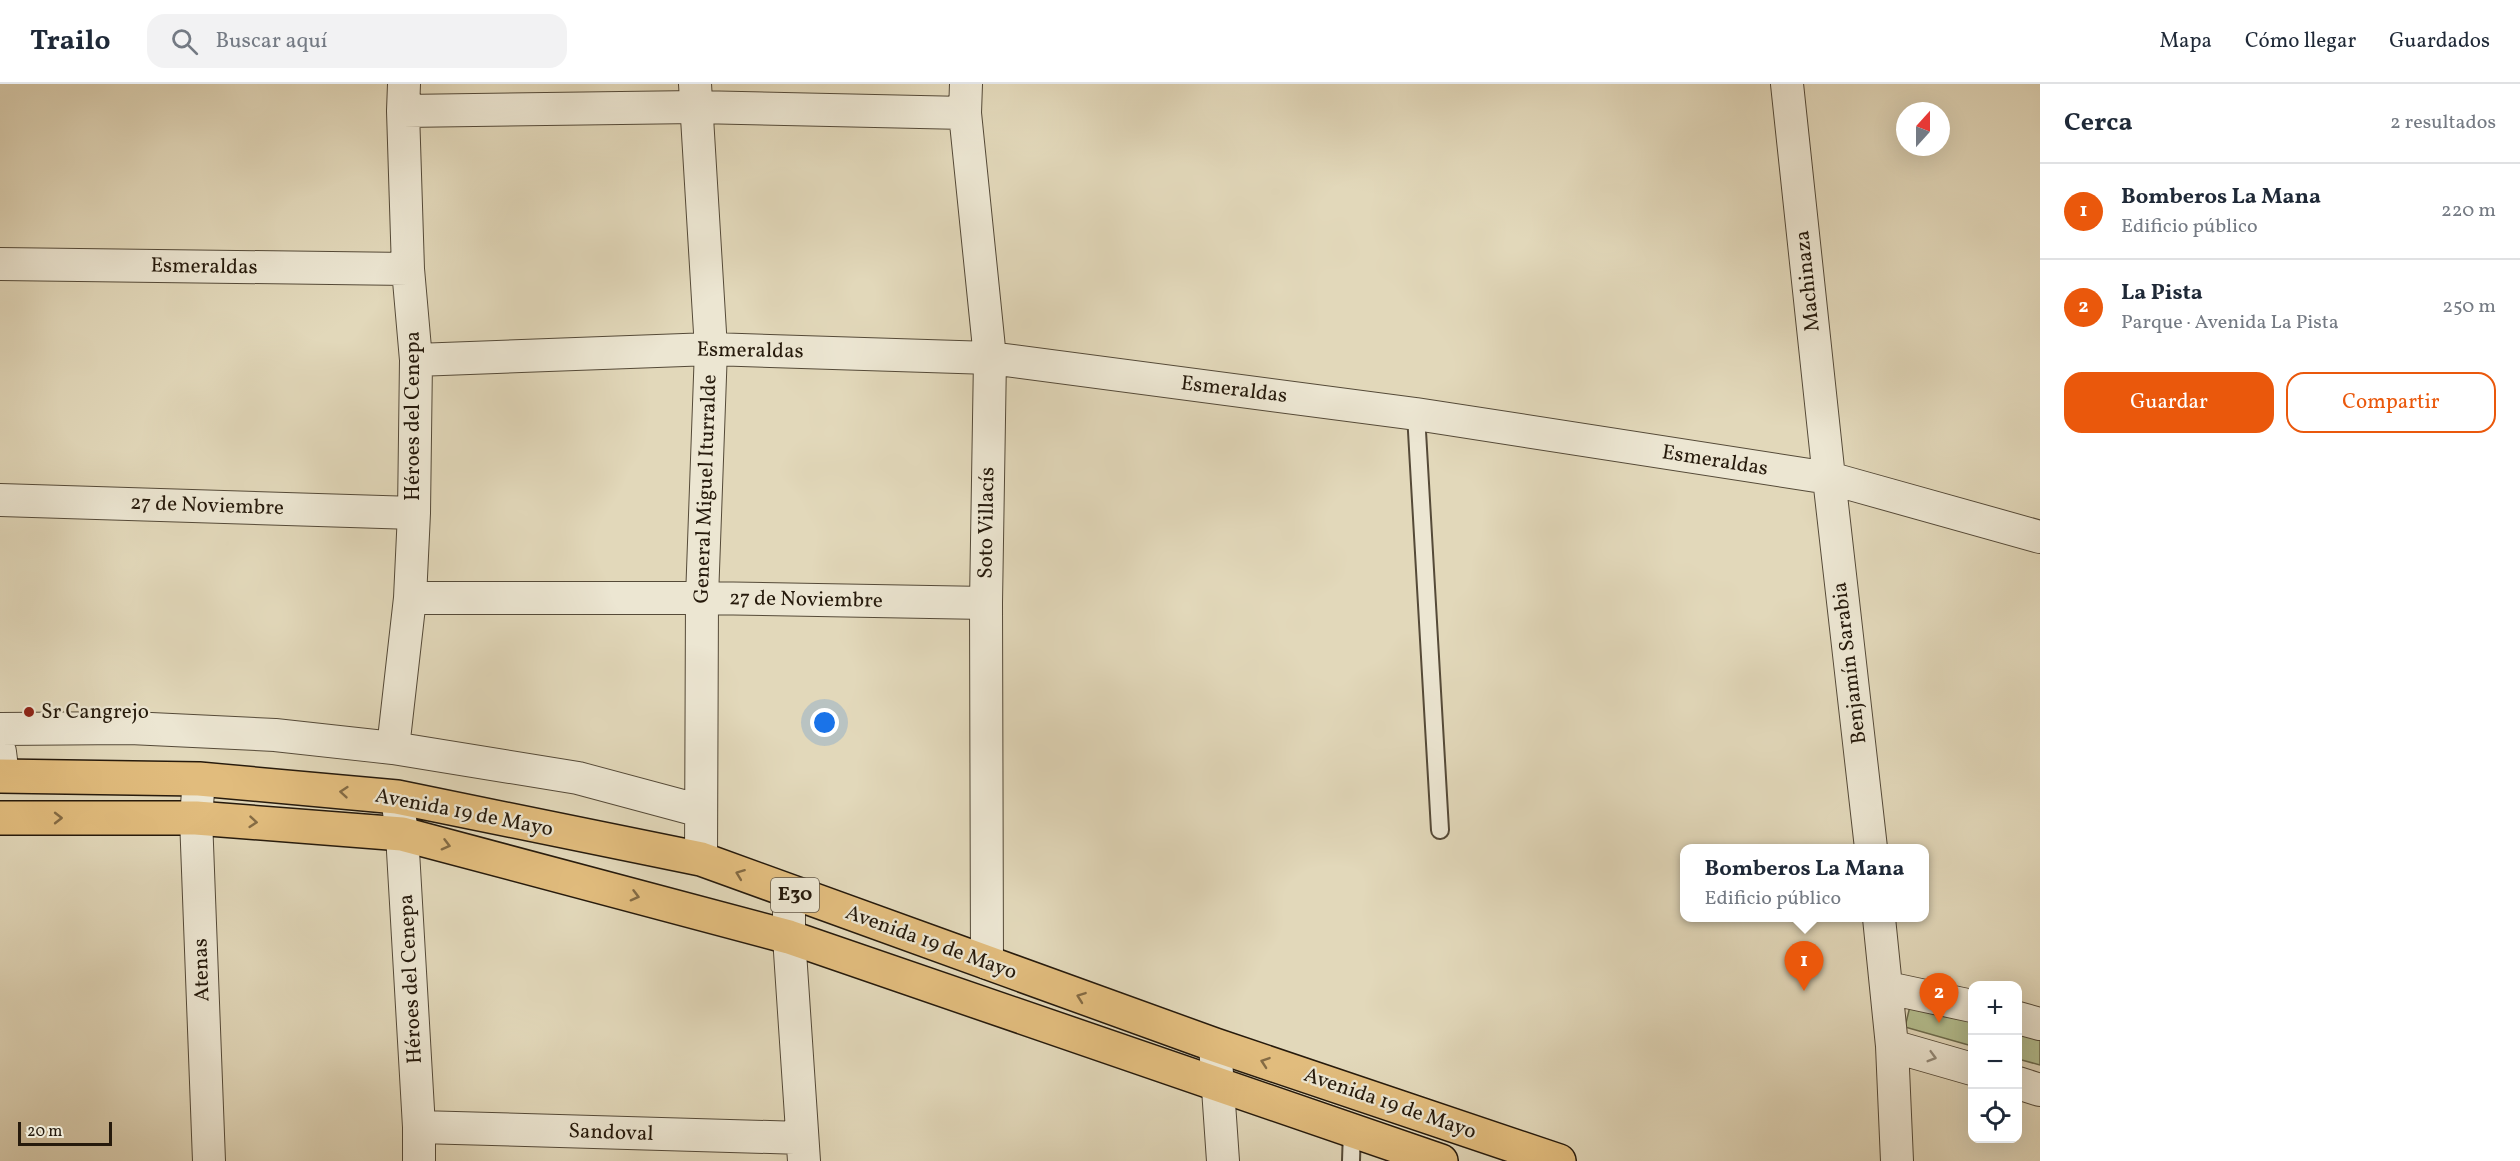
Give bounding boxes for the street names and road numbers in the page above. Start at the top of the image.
street label: Machinaza [1788,229,1828,333]
street label: Esmeraldas [150,252,258,282]
street label: Héroes del Cenepa [399,331,428,501]
street label: Esmeraldas [696,336,804,366]
street label: Esmeraldas [1179,369,1289,411]
street label: General Miguel Iturralde [688,374,724,604]
street label: Esmeraldas [1660,438,1770,484]
street label: Soto Villacís [972,467,1002,579]
street label: 27 de Noviembre [130,489,284,523]
street label: Benjamín Sarabia [1826,580,1874,746]
street label: 27 de Noviembre [729,584,883,616]
street label: Avenida 19 de Mayo [373,782,555,844]
road number: E30 [771,878,819,912]
street label: Héroes del Cenepa [392,893,430,1065]
street label: Avenida 19 de Mayo [841,898,1021,988]
street label: Atenas [186,938,218,1002]
street label: Avenida 19 de Mayo [1300,1061,1480,1147]
street label: Sandoval [568,1117,654,1149]

